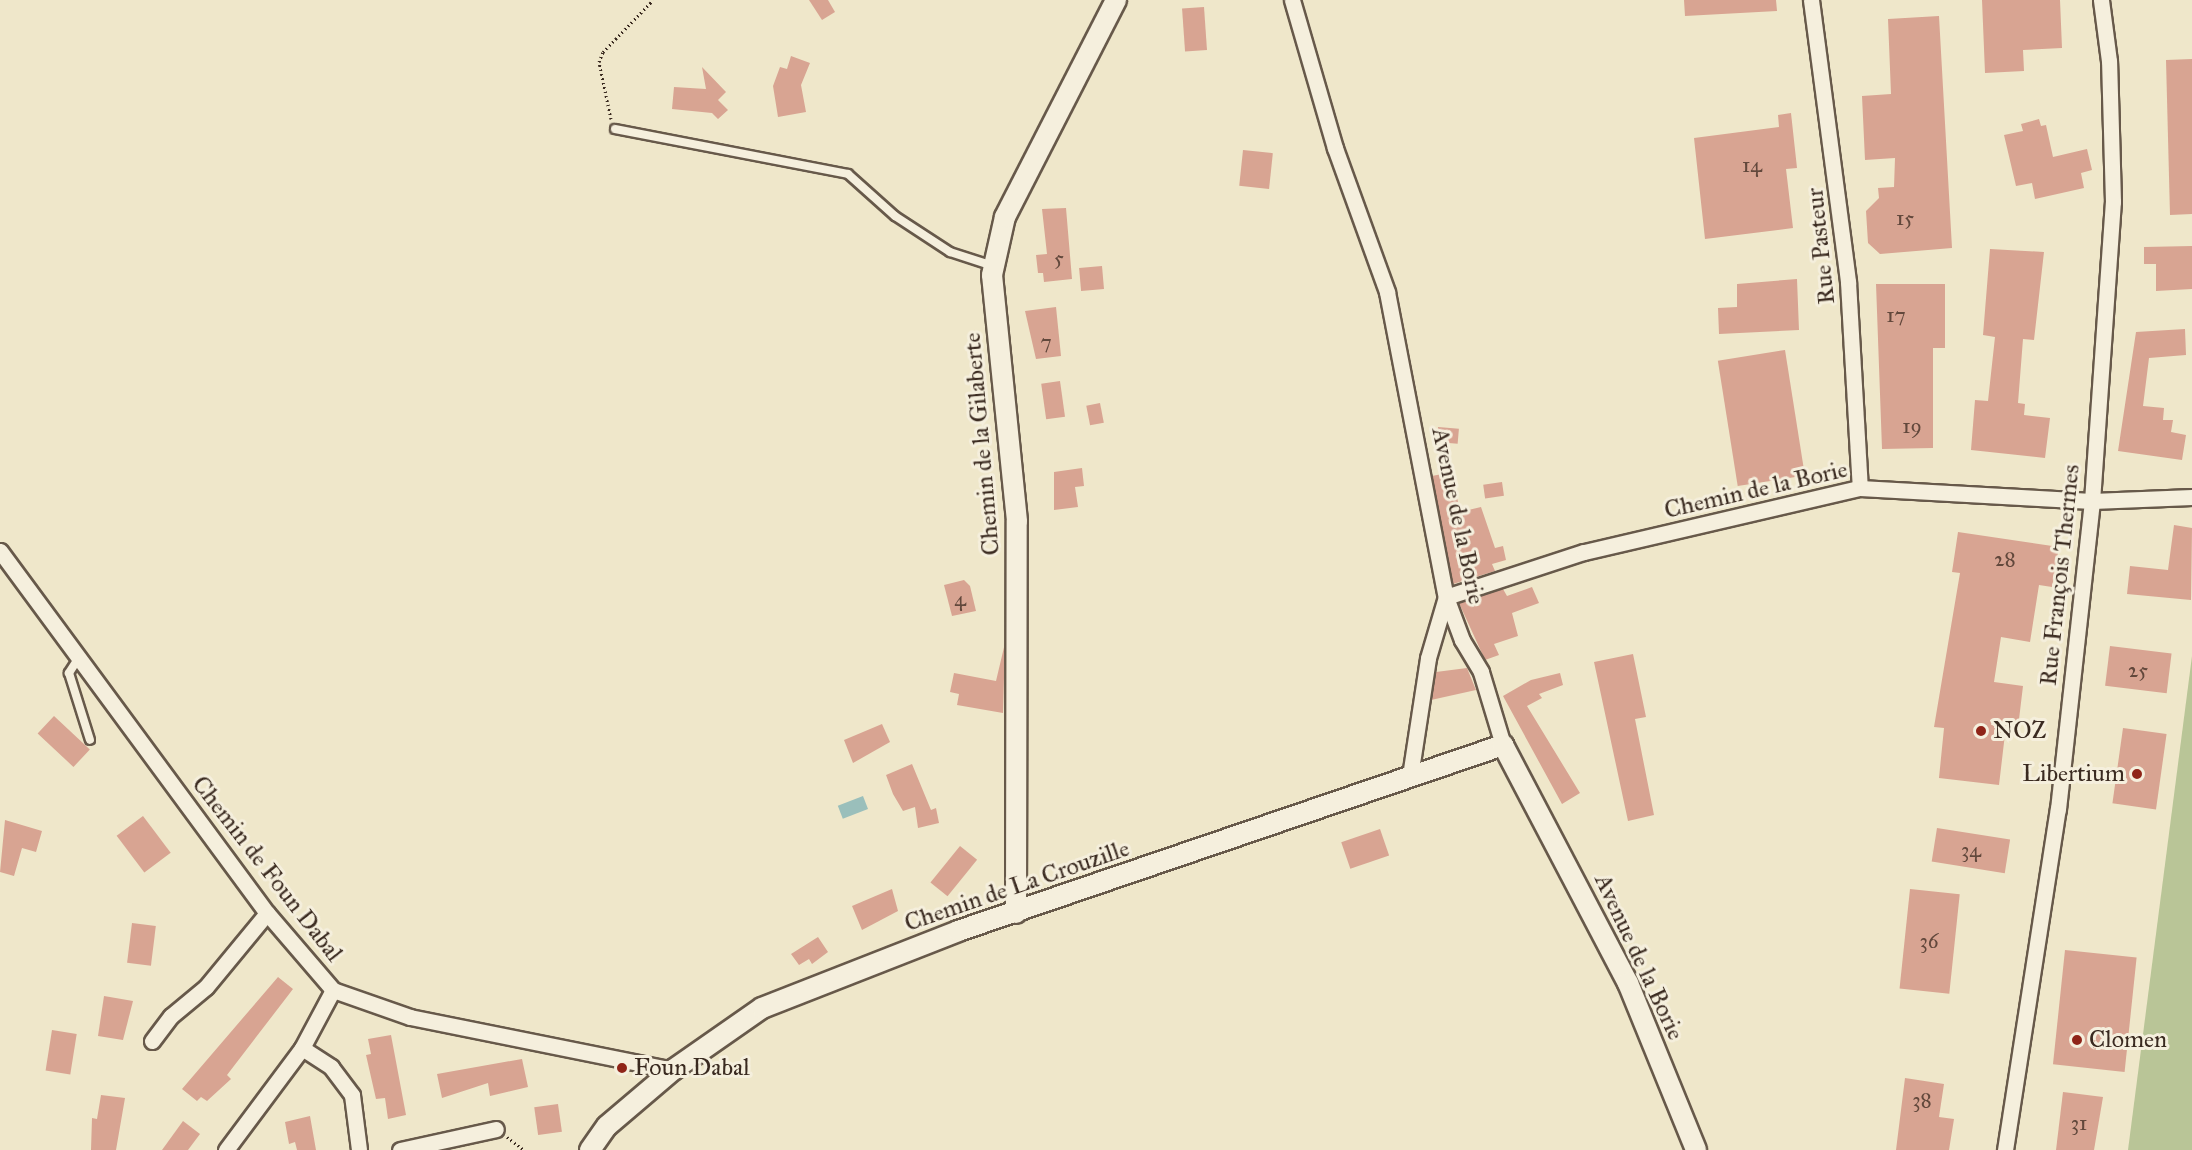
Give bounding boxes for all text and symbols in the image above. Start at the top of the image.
house number: 14 [1742,152,1762,178]
street label: Rue Pasteur [1801,186,1841,306]
house number: 15 [1896,205,1914,231]
house number: 5 [1054,245,1064,271]
house number: 17 [1886,302,1906,328]
house number: 7 [1040,329,1052,355]
street label: Chemin de la Gilaberte [958,331,1006,557]
house number: 19 [1902,413,1922,439]
street label: Avenue de la Borie [1425,425,1491,607]
street label: Chemin de la Borie [1662,455,1850,525]
street label: Rue François Thermes [2034,463,2086,687]
house number: 28 [1994,546,2016,572]
house number: 4 [954,586,966,612]
house number: 25 [2128,657,2148,683]
place label: NOZ [1993,717,2046,745]
marker: NOZ [1974,724,1988,738]
place label: Libertium [2022,760,2125,788]
marker: Libertium [2130,767,2144,781]
street label: Chemin de Foun Dabal [186,771,348,967]
street label: Chemin de La Crouzille [901,834,1133,938]
house number: 34 [1961,837,1981,863]
street label: Avenue de la Borie [1588,869,1690,1045]
house number: 36 [1919,928,1939,954]
place label: Clomen [2089,1026,2167,1054]
marker: Clomen [2070,1033,2084,1047]
place label: Foun Dabal [634,1054,750,1082]
marker: Foun Dabal [615,1061,629,1075]
house number: 38 [1912,1087,1932,1113]
house number: 31 [2071,1110,2087,1136]

